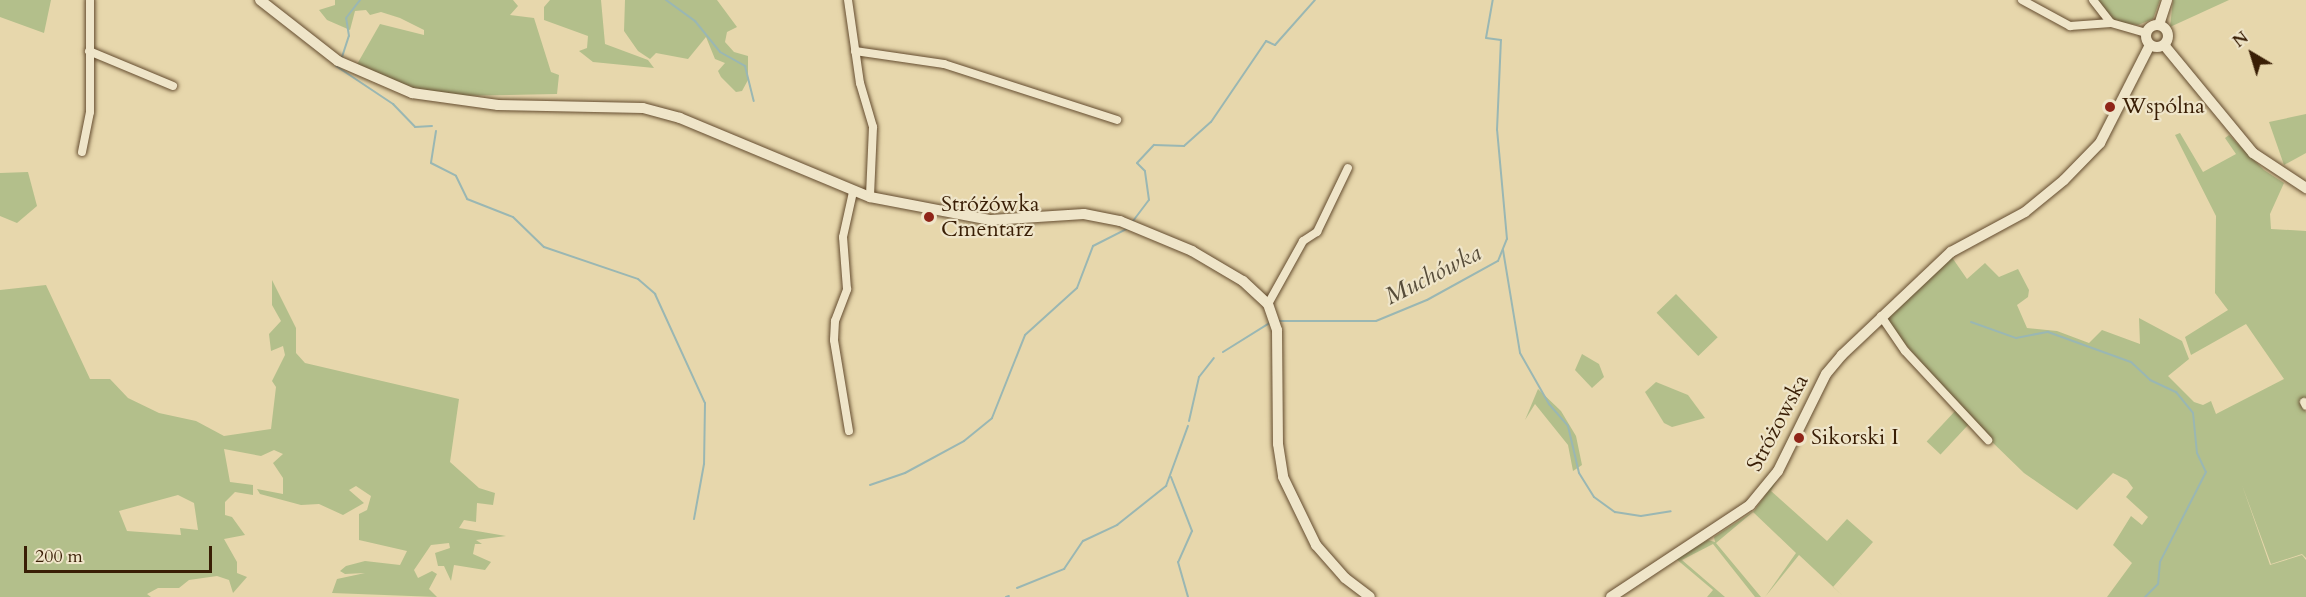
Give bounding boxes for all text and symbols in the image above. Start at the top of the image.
north arrow [2222,24,2282,84]
text: N [2229,27,2253,53]
place label: Wspólna [2122,94,2205,120]
marker: Wspólna [2103,100,2117,114]
place label: Stróżówka Cmentarz [941,191,1040,242]
marker: Stróżówka Cmentarz [922,210,936,224]
water label: Muchówka [1380,239,1486,311]
street label: Stróżowska [1741,370,1815,476]
place label: Sikorski I [1811,425,1899,451]
marker: Sikorski I [1792,431,1806,445]
scale bar [27,534,214,572]
text: 200 m [35,544,83,569]

